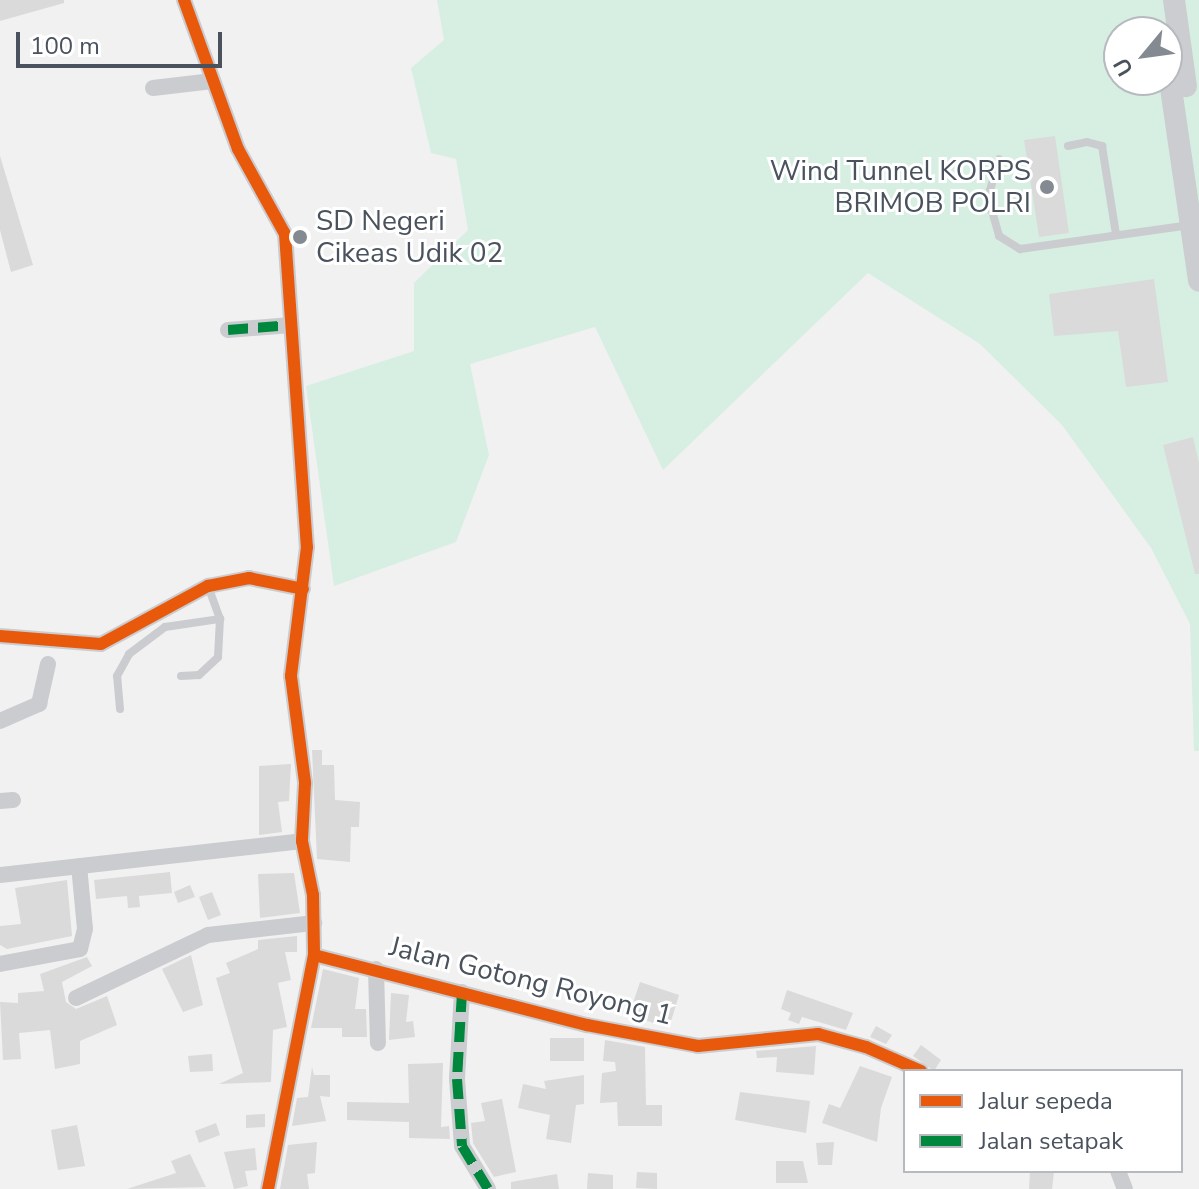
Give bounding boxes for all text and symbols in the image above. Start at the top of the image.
scale bar [20,16,226,66]
north arrow [1103,16,1183,96]
text: 100 m [30,30,100,62]
text: U [1107,52,1141,81]
place label: Wind Tunnel KORPS BRIMOB POLRI [770,154,1031,220]
marker: Wind Tunnel KORPS BRIMOB POLRI [1038,178,1056,196]
place label: SD Negeri Cikeas Udik 02 [316,204,503,270]
marker: SD Negeri Cikeas Udik 02 [291,228,309,246]
street label: Jalan Gotong Royong 1 [386,930,676,1032]
legend [903,1069,1183,1173]
text: Jalur sepeda [979,1085,1113,1117]
text: Jalan setapak [979,1125,1123,1157]

